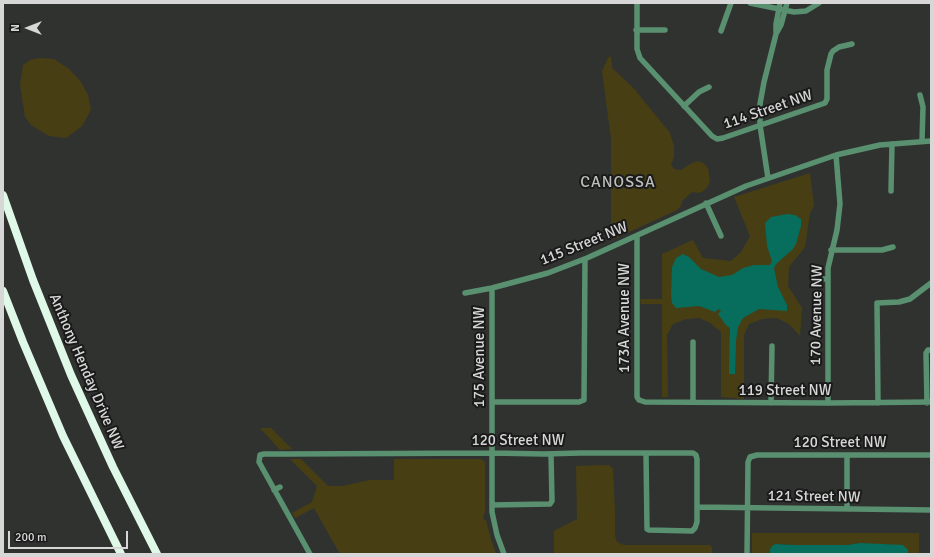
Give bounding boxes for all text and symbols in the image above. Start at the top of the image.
north arrow [8,8,48,48]
text: N [9,24,22,32]
street label: 114 Street NW [721,86,815,134]
district label: CANOSSA [580,173,656,193]
street label: 115 Street NW [538,218,630,270]
street label: 173A Avenue NW [616,263,634,373]
street label: 170 Avenue NW [807,264,827,366]
street label: Anthony Henday Drive NW [45,291,127,453]
street label: 175 Avenue NW [471,307,489,407]
street label: 119 Street NW [739,382,831,400]
street label: 120 Street NW [472,432,564,450]
street label: 120 Street NW [794,434,886,452]
street label: 121 Street NW [767,487,861,507]
scale bar [10,523,130,549]
text: 200 m [15,530,47,545]

